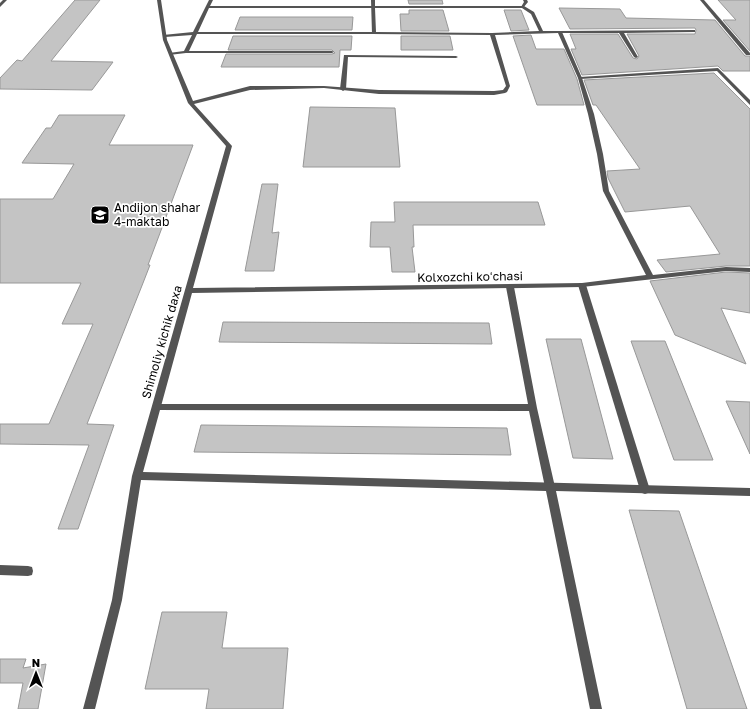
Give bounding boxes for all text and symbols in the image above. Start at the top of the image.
place label: Andijon shahar 4-maktab [114,200,200,229]
school or university icon: Andijon shahar 4-maktab [89,204,111,226]
street label: Kolxozchi koʻchasi [417,268,523,285]
street label: Shimoliy kichik daxa [138,283,185,400]
north arrow [16,653,56,693]
text: N [32,656,40,669]

